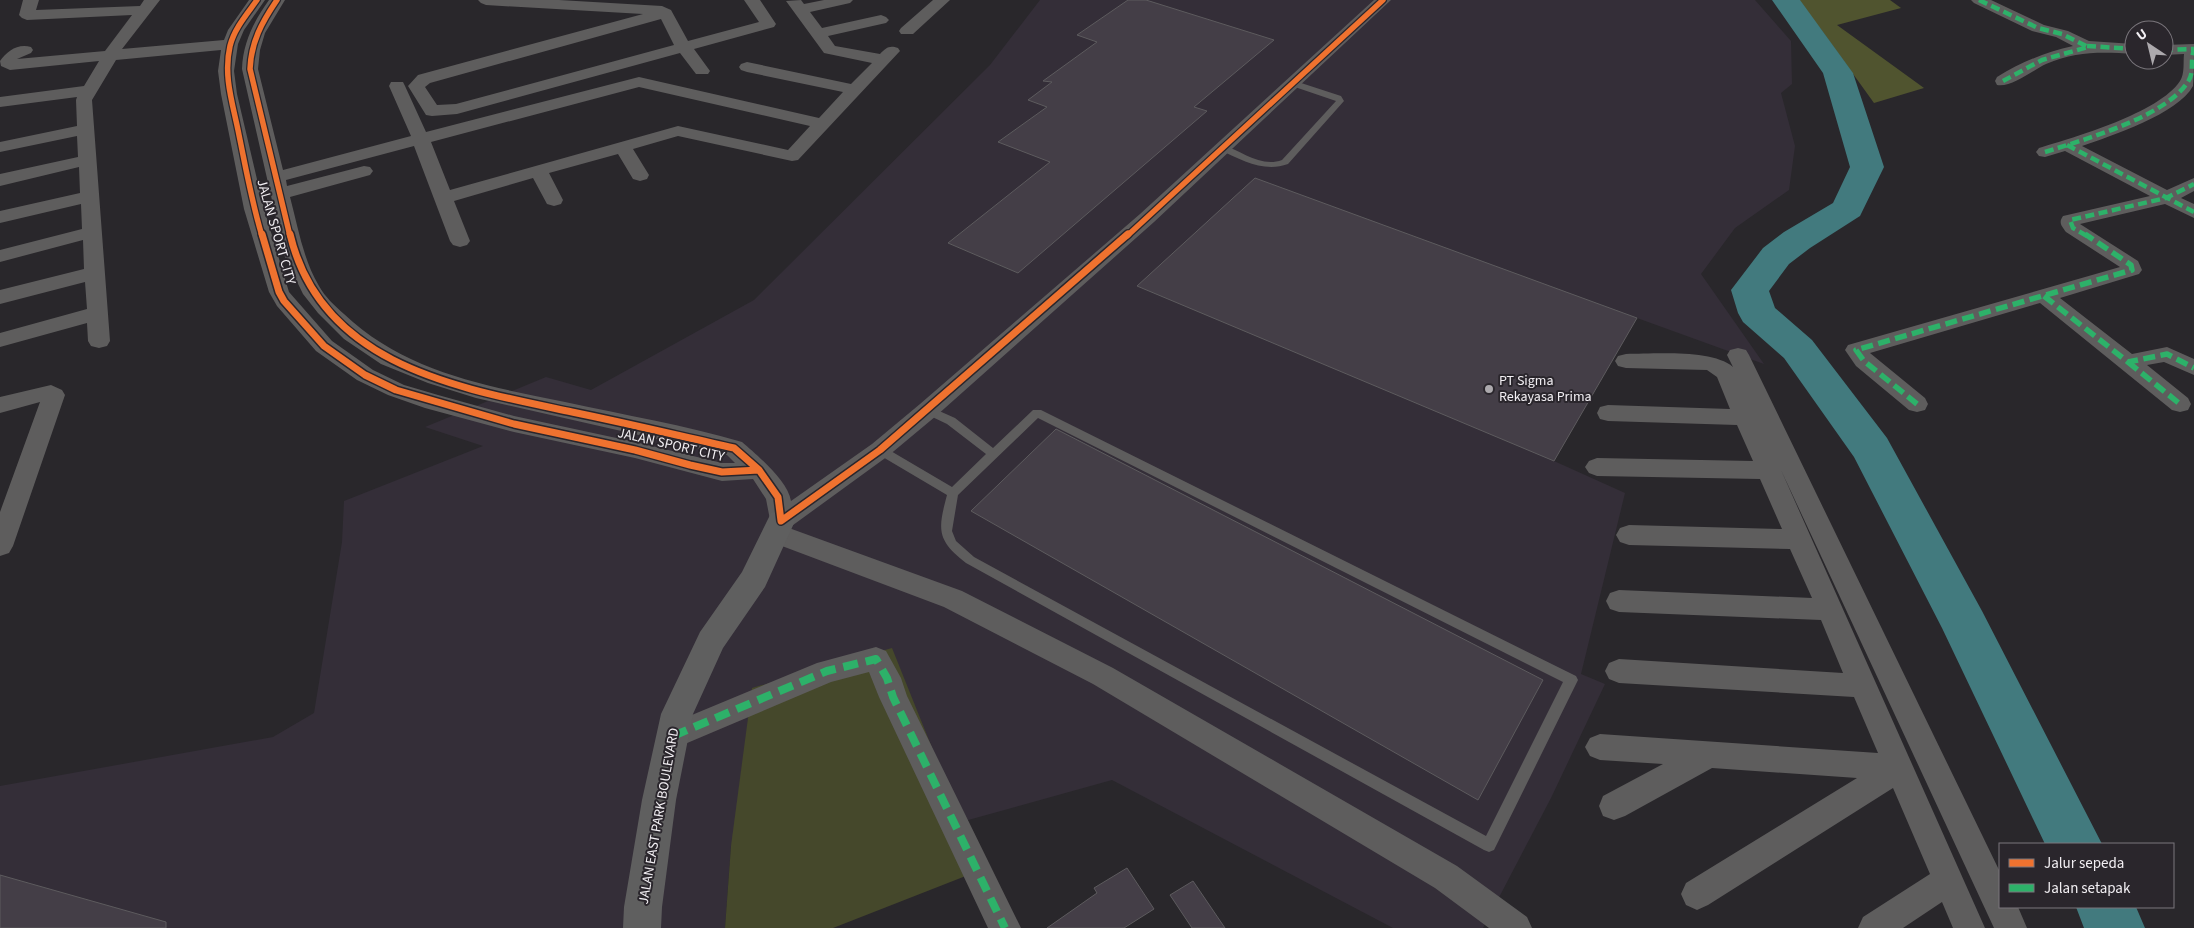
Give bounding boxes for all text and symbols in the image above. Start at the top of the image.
north arrow [2124,20,2174,70]
text: U [2133,24,2152,46]
street label: JALAN SPORT CITY [251,177,301,287]
place label: PT Sigma Rekayasa Prima [1499,371,1592,407]
marker: PT Sigma Rekayasa Prima [1483,383,1495,395]
street label: JALAN SPORT CITY [616,423,727,467]
street label: JALAN EAST PARK BOULEVARD [634,726,684,906]
legend [1999,843,2174,908]
text: Jalur sepeda [2044,853,2124,874]
text: Jalan setapak [2044,878,2131,899]

